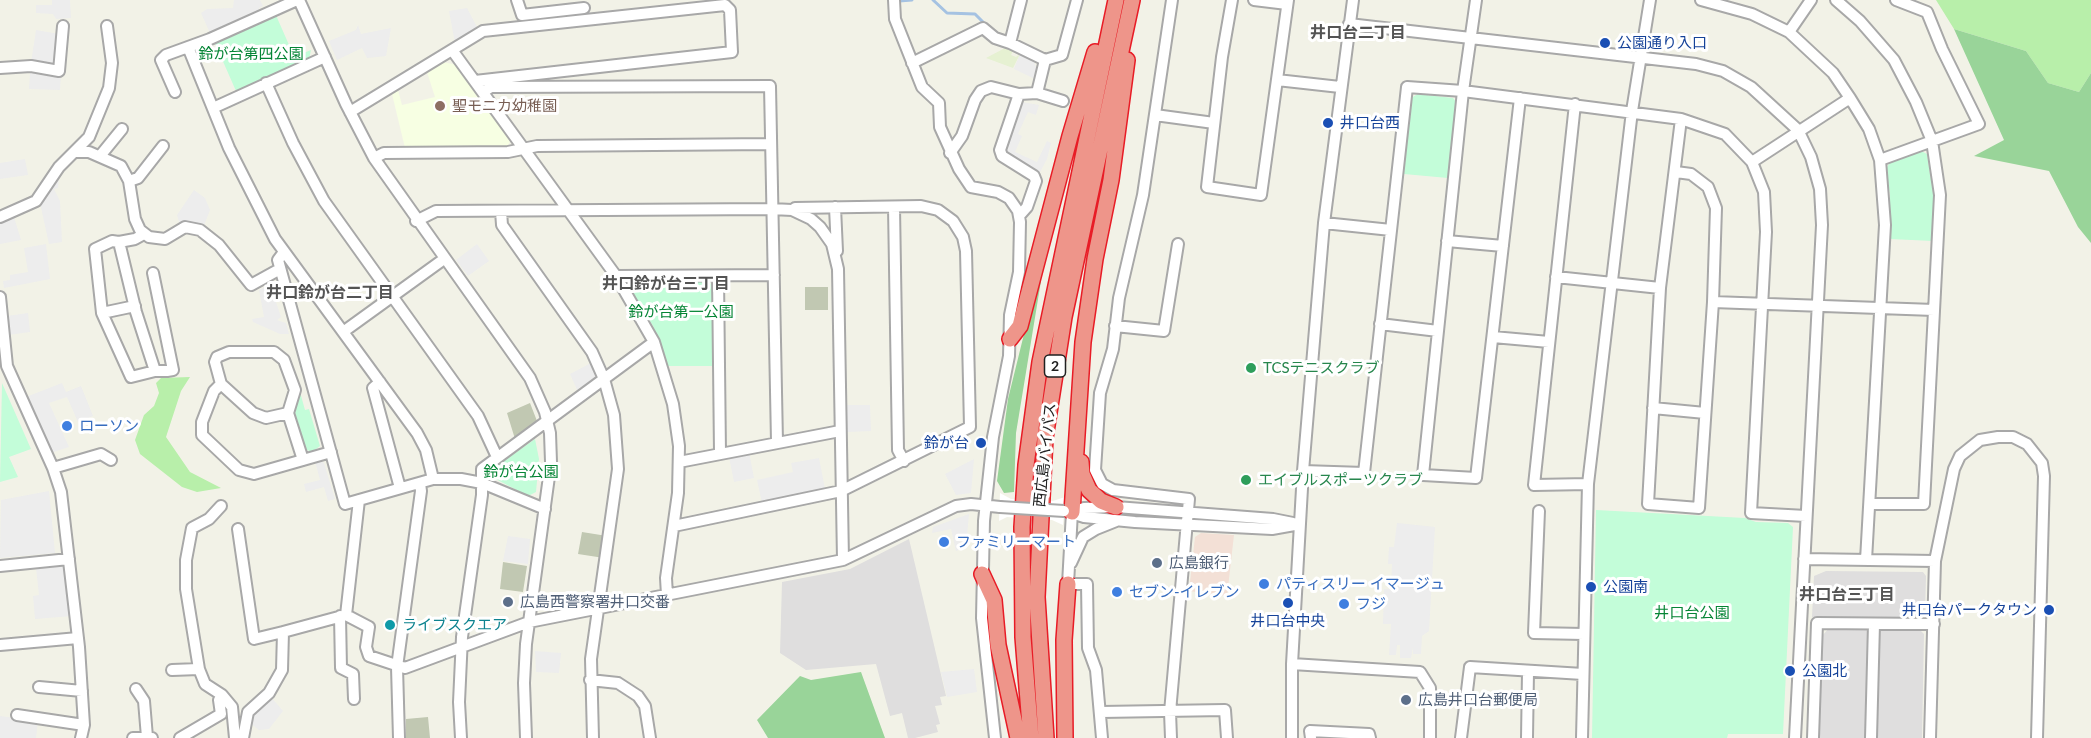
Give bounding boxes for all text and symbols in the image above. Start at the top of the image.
district label: 井口台二丁目 [1310,23,1406,43]
place label: 公園通り入口 [1617,34,1707,52]
marker: 公園通り入口 [1598,36,1612,50]
park label: 鈴が台第四公園 [199,45,303,63]
place label: 聖モニカ幼稚園 [452,97,557,115]
marker: 聖モニカ幼稚園 [433,99,447,113]
place label: 井口台西 [1340,114,1400,132]
marker: 井口台西 [1321,116,1335,130]
district label: 井口鈴が台三丁目 [602,274,730,294]
district label: 井口鈴が台二丁目 [266,283,394,303]
park label: 鈴が台第一公園 [629,303,733,321]
road number: 2 [1044,355,1066,377]
place label: TCSテニスクラブ [1263,359,1380,377]
marker: TCSテニスクラブ [1244,361,1258,375]
street label: 西広島バイパス [1031,402,1059,508]
place label: ローソン [79,417,139,435]
marker: ローソン [60,419,74,433]
place label: 鈴が台 [924,434,969,452]
marker: 鈴が台 [974,436,988,450]
park label: 鈴が台公園 [484,463,558,481]
place label: エイブルスポーツクラブ [1258,471,1423,489]
marker: エイブルスポーツクラブ [1239,473,1253,487]
place label: ファミリーマート [956,533,1076,551]
marker: ファミリーマート [937,535,951,549]
place label: 広島銀行 [1169,554,1229,572]
marker: 広島銀行 [1150,556,1164,570]
place label: パティスリー イマージュ [1276,575,1445,593]
marker: パティスリー イマージュ [1257,577,1271,591]
place label: 公園南 [1603,578,1648,596]
marker: 公園南 [1584,580,1598,594]
place label: セブン-イレブン [1129,583,1240,601]
marker: セブン-イレブン [1110,585,1124,599]
district label: 井口台三丁目 [1799,585,1895,605]
place label: 広島西警察署井口交番 [520,593,670,611]
marker: 広島西警察署井口交番 [501,595,515,609]
place label: フジ [1356,595,1386,613]
marker: 井口台中央 [1281,596,1295,610]
marker: フジ [1337,597,1351,611]
place label: 井口台パークタウン [1902,601,2037,619]
marker: 井口台パークタウン [2042,603,2056,617]
park label: 井口台公園 [1655,604,1729,622]
place label: 井口台中央 [1251,612,1325,630]
place label: ライブスクエア [402,616,507,634]
marker: ライブスクエア [383,618,397,632]
place label: 公園北 [1802,662,1847,680]
marker: 公園北 [1783,664,1797,678]
place label: 広島井口台郵便局 [1418,691,1538,709]
marker: 広島井口台郵便局 [1399,693,1413,707]

